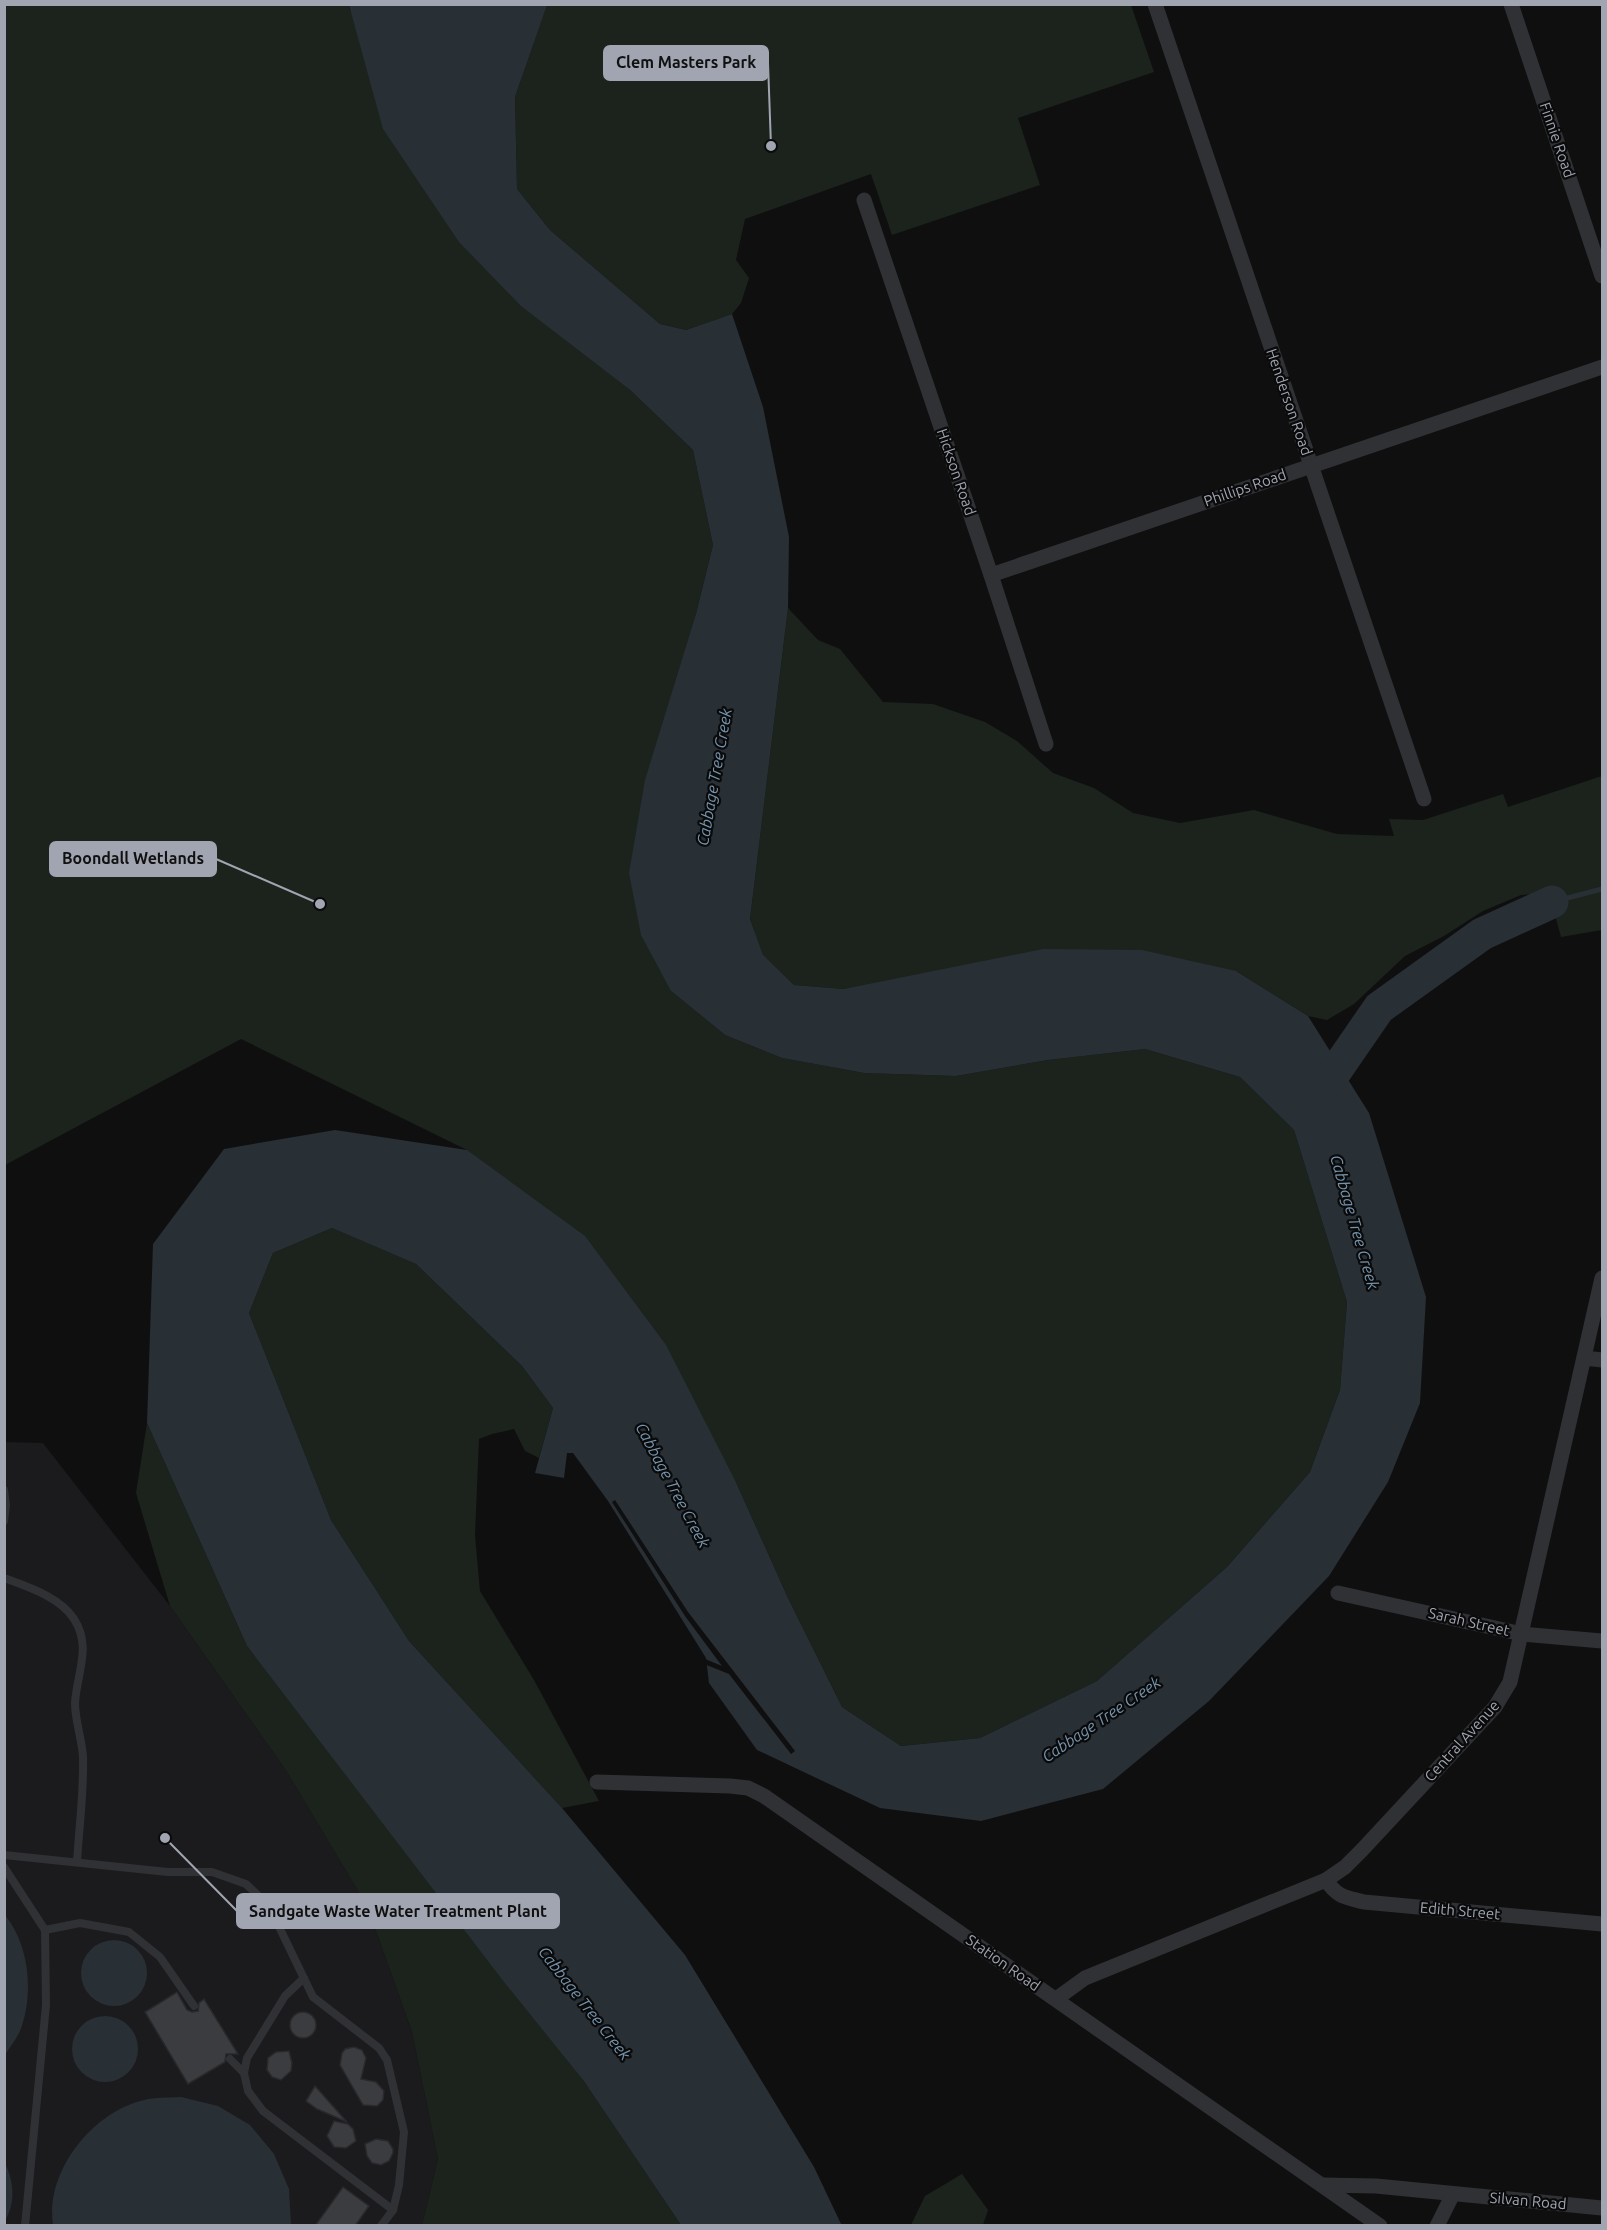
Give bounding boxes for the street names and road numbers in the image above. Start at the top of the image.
street label: Finnie Road [1537,100,1578,180]
street label: Henderson Road [1263,346,1316,458]
street label: Hickson Road [934,426,979,517]
street label: Phillips Road [1201,465,1288,510]
street label: Sarah Street [1427,1604,1511,1639]
street label: Central Avenue [1421,1697,1502,1785]
street label: Edith Street [1419,1899,1501,1922]
street label: Station Road [963,1931,1044,1994]
street label: Silvan Road [1489,2189,1567,2212]

